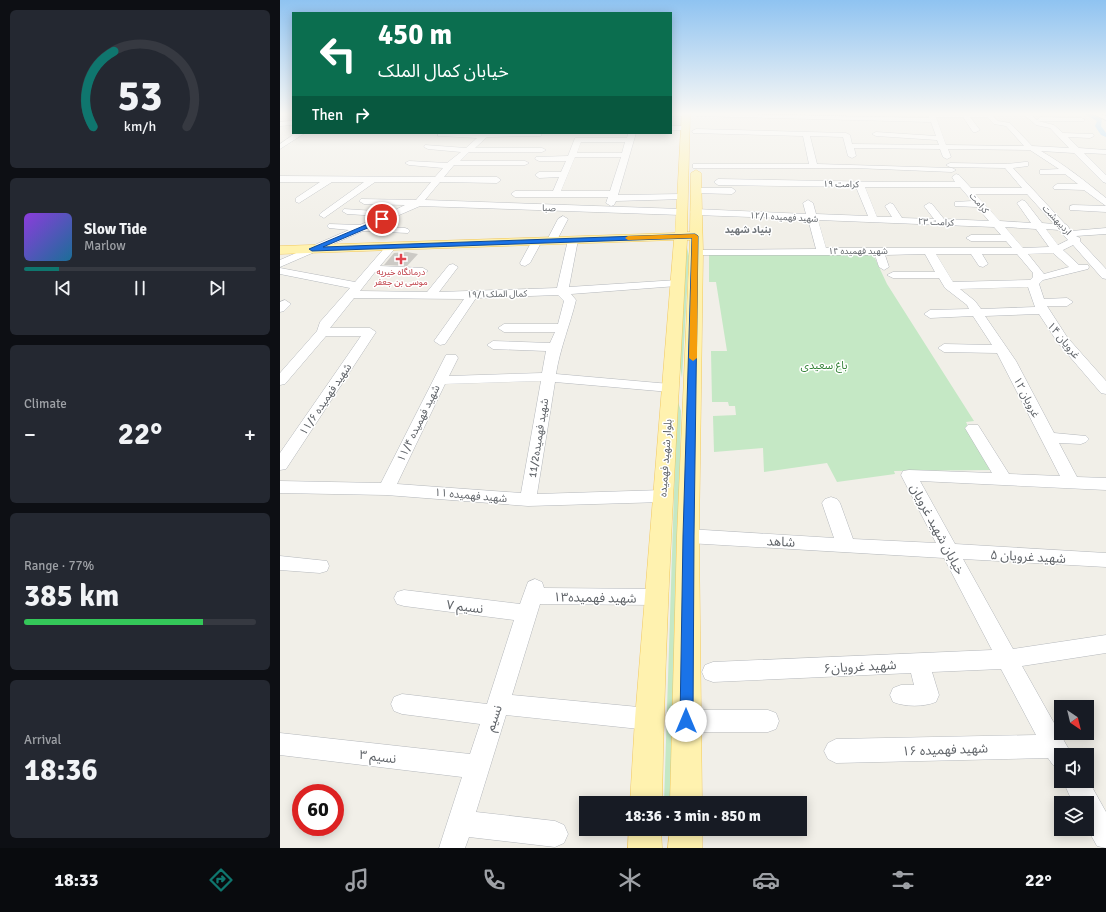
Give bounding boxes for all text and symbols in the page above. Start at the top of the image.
text: 450 m [378,18,452,52]
icon: left [312,28,364,80]
text: خیابان کمال الملک [378,60,509,82]
text: 53 [118,71,162,122]
icon: right [351,104,373,126]
text: Then [312,106,343,124]
text: km/h [124,117,156,134]
street label: کرامت ۱۹ [823,179,859,190]
street label: کرامت [967,191,991,216]
pin [365,202,399,236]
street label: صبا [542,203,556,214]
street label: اردیبهشت [1040,203,1073,238]
icon: arrive [371,208,393,230]
street label: شهید فهمیده ۱۲/۱ [749,210,818,225]
street label: کرامت ۲۳ [918,216,954,229]
text: Slow Tide [84,220,147,238]
district label: بنیاد شهید [725,224,771,236]
text: Marlow [84,238,126,254]
street label: شهید فهمیده ۱۴ [828,246,888,257]
marker: درمانگاه خیریه موسی بن جعفر [395,253,407,265]
place label: درمانگاه خیریه موسی بن جعفر [373,267,428,288]
icon: previous [52,277,74,299]
icon: pause [129,277,151,299]
icon: next [206,277,228,299]
street label: کمال الملک۱۹/۱ [467,288,527,301]
street label: غرویان ۱۴ [1044,319,1083,362]
park label: باغ سعیدی [801,359,847,373]
street label: شهید فهمیده ۱۱/۶ [297,361,354,438]
street label: غرویان ۱۲ [1011,375,1043,420]
street label: شهید فهمیده ۱۱/۴ [394,382,443,464]
text: Climate [24,396,67,412]
street label: شهید فهمیده11/2 [526,397,551,479]
text: 22° [118,416,162,453]
street label: بلوار شهید فهمیده [656,418,675,498]
text: − [24,421,36,448]
text: + [244,421,256,448]
street label: خیابان شهید غرویان [906,481,968,578]
street label: شهید فهمیده ۱۱ [434,486,508,505]
street label: شاهد [766,533,796,551]
street label: شهید غرویان ۵ [990,547,1066,567]
text: Range · 77% [24,558,94,574]
text: 385 km [24,578,119,615]
street label: شهید فهمیده۱۳ [553,589,637,607]
street label: نسیم ۷ [445,597,484,619]
street label: شهید غرویان۶ [823,657,897,677]
position arrow [665,700,707,742]
north arrow [1054,700,1094,740]
map controls [1054,700,1094,836]
street label: نسیم [482,703,508,734]
text: Arrival [24,732,61,748]
street label: شهید فهمیده ۱۶ [902,741,988,759]
street label: نسیم ۳ [358,747,397,769]
button: sound [1054,748,1094,788]
text: 18:36 [24,752,98,789]
speed limit sign: 60 [292,784,344,836]
button: layers [1054,796,1094,836]
text: 18:36 · 3 min · 850 m [625,807,761,825]
icon: directions [207,866,235,894]
icon: music [343,866,371,894]
icon: phone [480,866,508,894]
icon: climate [616,866,644,894]
icon: car [752,866,780,894]
icon: filters [889,866,917,894]
text: 18:33 [54,869,98,891]
text: 22° [1025,869,1052,891]

